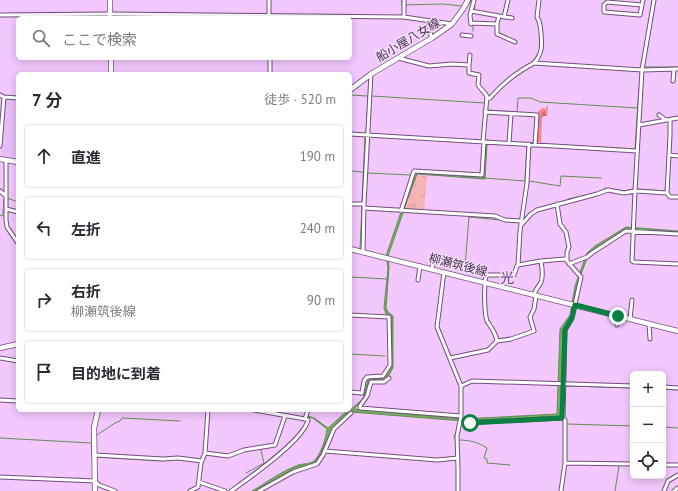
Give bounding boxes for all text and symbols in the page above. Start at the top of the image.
street label: 船小屋八女線 [373,15,442,65]
search box [16,16,352,60]
icon: search [30,27,52,49]
text: ここで検索 [62,30,137,49]
text: 7 分 [32,89,62,111]
text: 徒歩 · 520 m [264,91,336,108]
icon: ahead [33,145,55,167]
text: 直進 [71,148,101,167]
text: 190 m [300,148,335,165]
icon: left [33,217,55,239]
text: 左折 [71,220,101,239]
text: 240 m [300,220,335,237]
street label: 柳瀬筑後線 [427,250,489,279]
district label: 光 [500,269,514,287]
text: 右折 [71,282,101,301]
icon: right [33,289,55,311]
text: 90 m [307,292,335,309]
text: 柳瀬筑後線 [71,303,136,320]
route end [609,307,627,325]
icon: arrive [33,361,55,383]
text: 目的地に到着 [71,364,161,383]
map controls [630,371,666,479]
button: + [630,371,666,407]
button: − [630,407,666,443]
route start [461,414,479,432]
button: locate [630,443,666,479]

